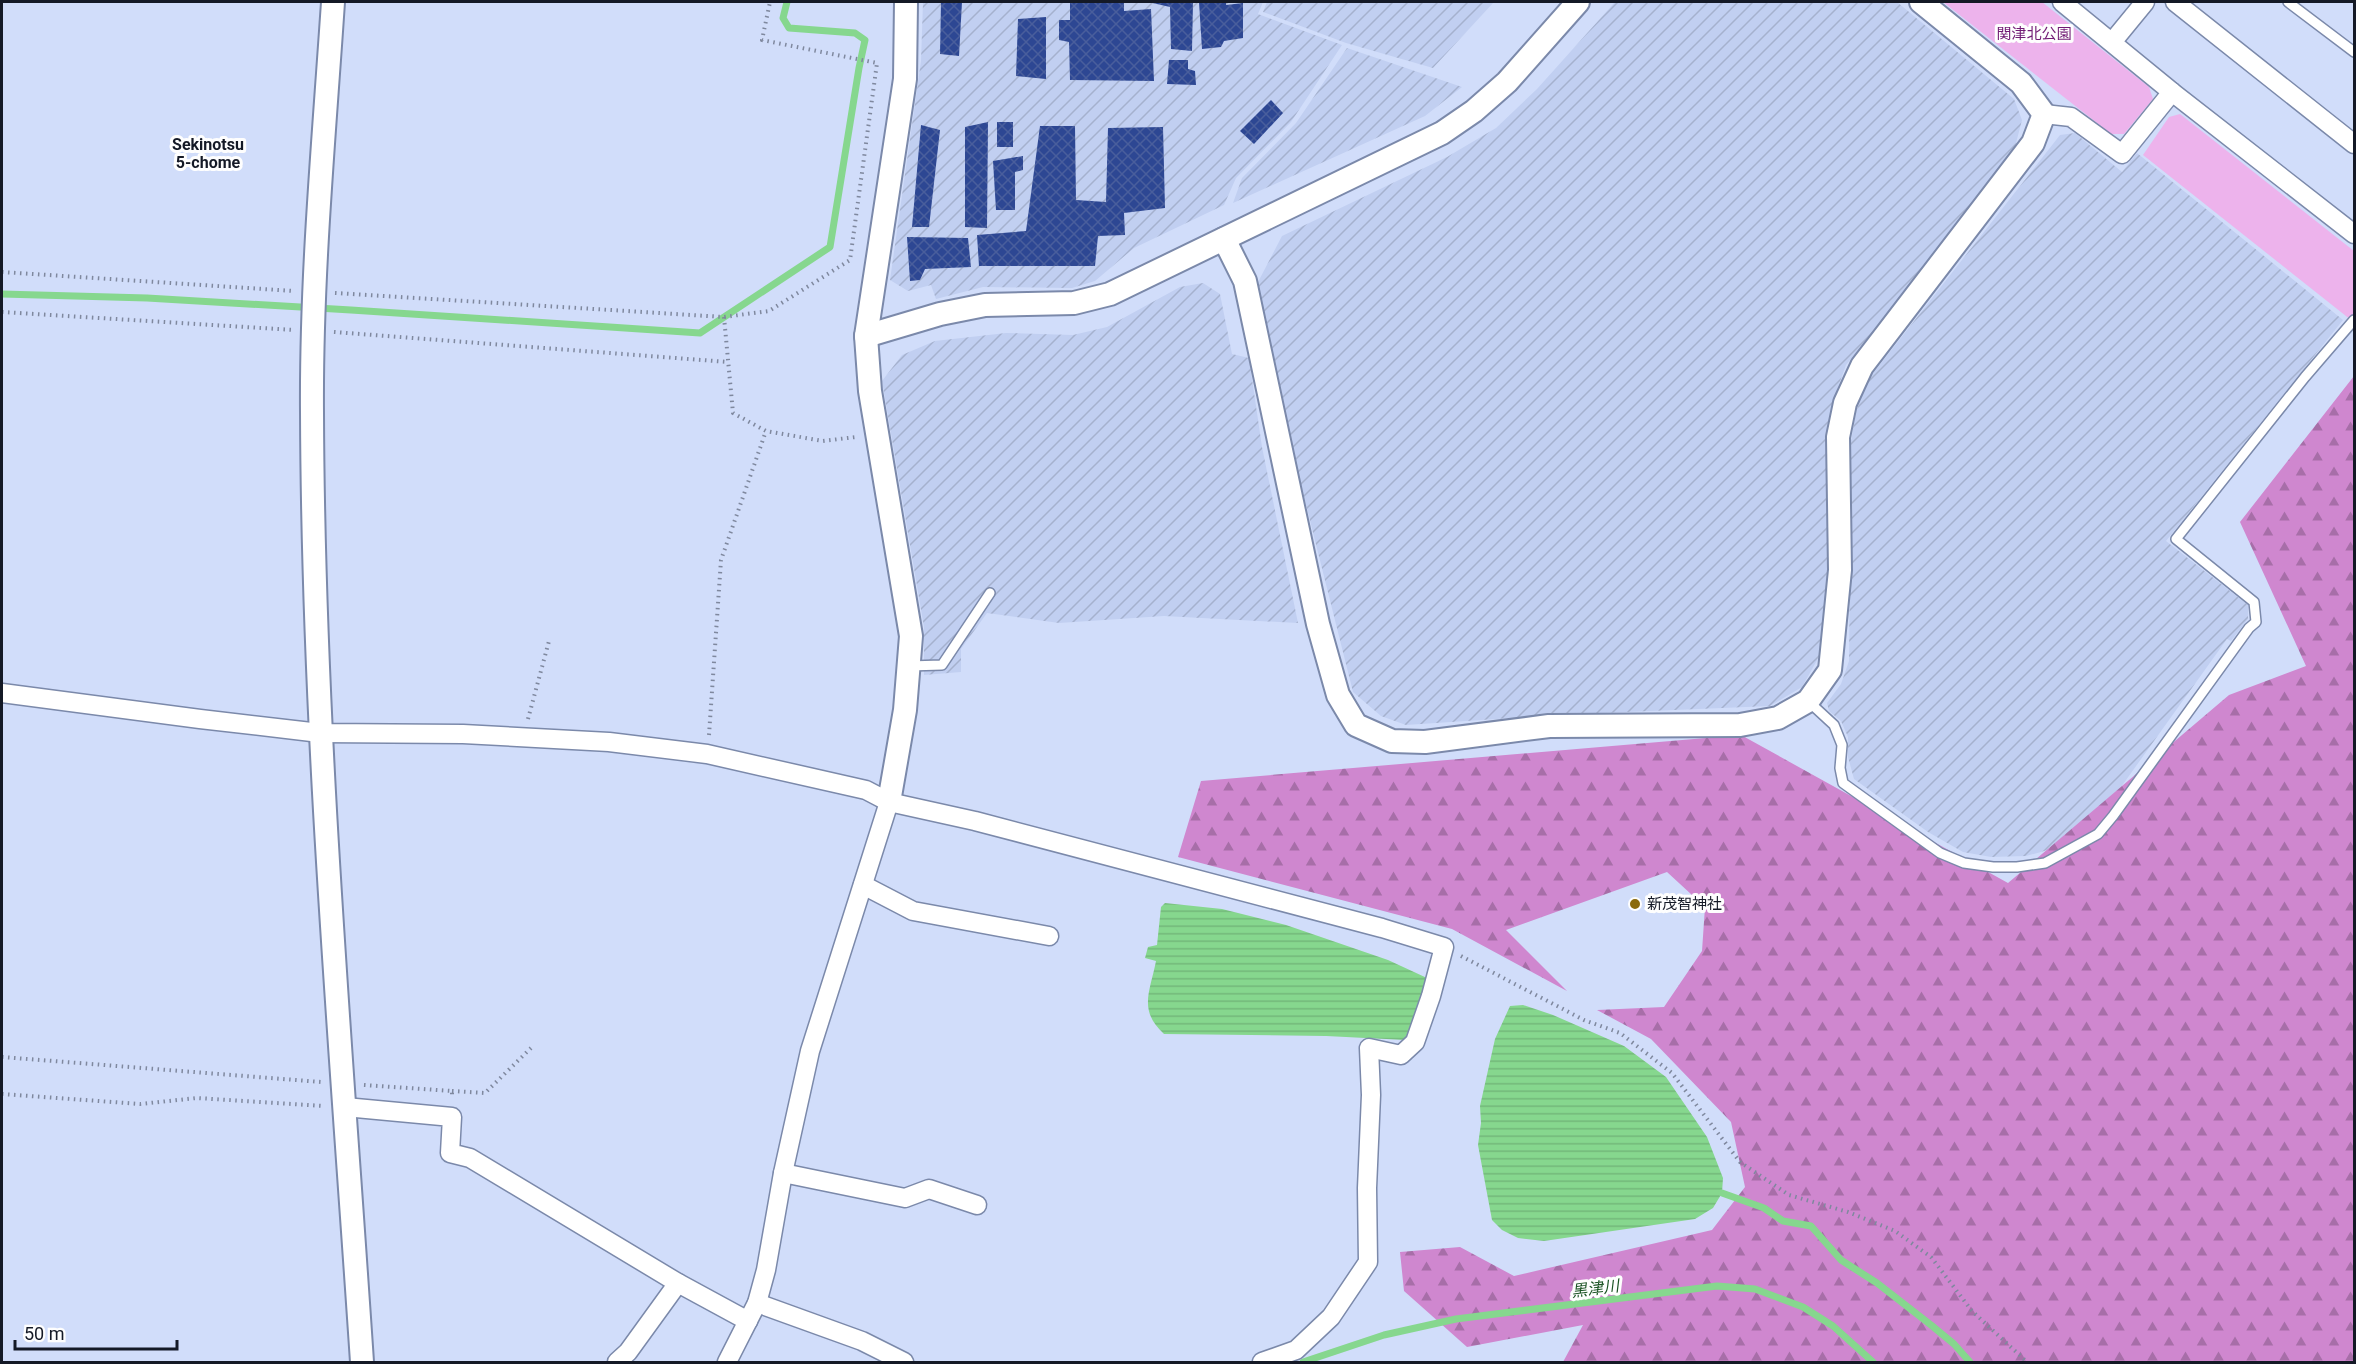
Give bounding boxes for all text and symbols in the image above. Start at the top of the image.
park label: 関津北公園 [1996,25,2072,43]
district label: Sekinotsu 5-chome [172,135,244,172]
place label: 新茂智神社 [1647,895,1722,913]
marker: 新茂智神社 [1628,897,1642,911]
water label: 黒津川 [1570,1276,1622,1301]
scale bar [15,1313,177,1351]
text: 50 m [24,1323,64,1344]

